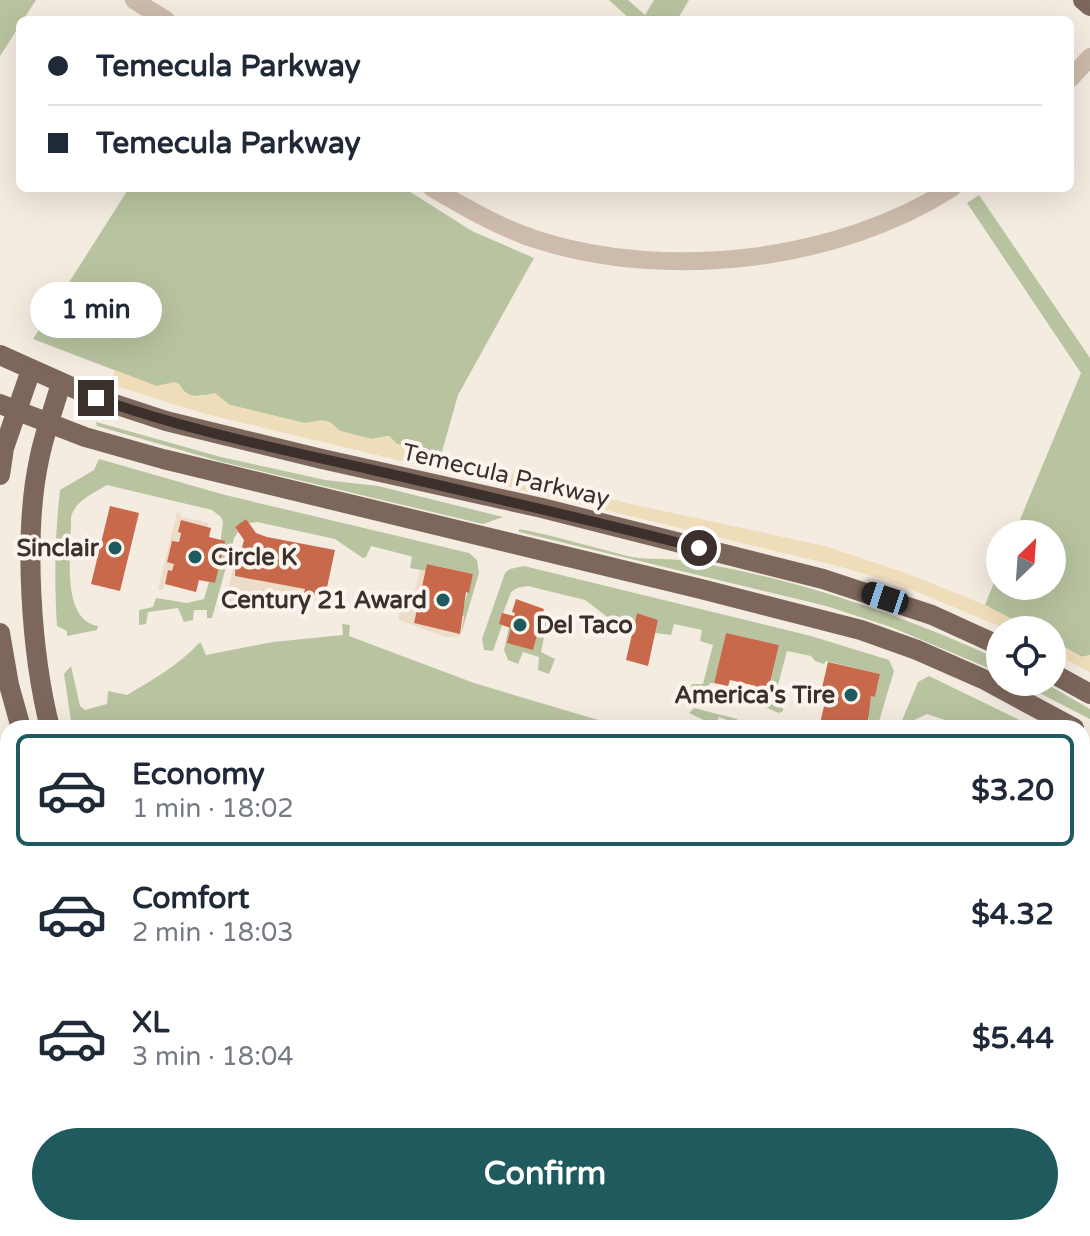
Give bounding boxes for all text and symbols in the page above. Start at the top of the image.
text: Temecula Parkway [96,48,361,85]
text: Temecula Parkway [96,125,361,162]
callout: 1 min [30,282,162,338]
text: 1 min [61,294,131,325]
route end [78,380,114,416]
street label: Temecula Parkway [399,438,612,513]
north arrow [986,520,1066,600]
map controls [986,520,1066,696]
route start [681,530,717,566]
place label: Sinclair [16,534,100,563]
marker: Sinclair [106,539,124,557]
place label: Circle K [211,543,297,572]
marker: Circle K [186,548,204,566]
car [858,579,912,617]
place label: Century 21 Award [221,586,427,615]
marker: Century 21 Award [434,591,452,609]
place label: Del Taco [536,611,633,640]
marker: Del Taco [511,616,529,634]
button: locate [986,616,1066,696]
place label: America's Tire [674,681,835,710]
marker: America's Tire [842,686,860,704]
icon: car [36,754,108,826]
text: Economy [132,756,265,793]
text: $3.20 [971,772,1054,809]
text: 1 min · 18:02 [132,793,294,824]
icon: car [36,878,108,950]
text: Comfort [132,880,250,917]
text: $4.32 [971,896,1054,933]
text: 2 min · 18:03 [132,917,294,948]
icon: car [36,1002,108,1074]
text: XL [132,1004,169,1041]
text: $5.44 [972,1020,1054,1057]
text: 3 min · 18:04 [132,1041,294,1072]
button: Confirm [32,1128,1058,1220]

